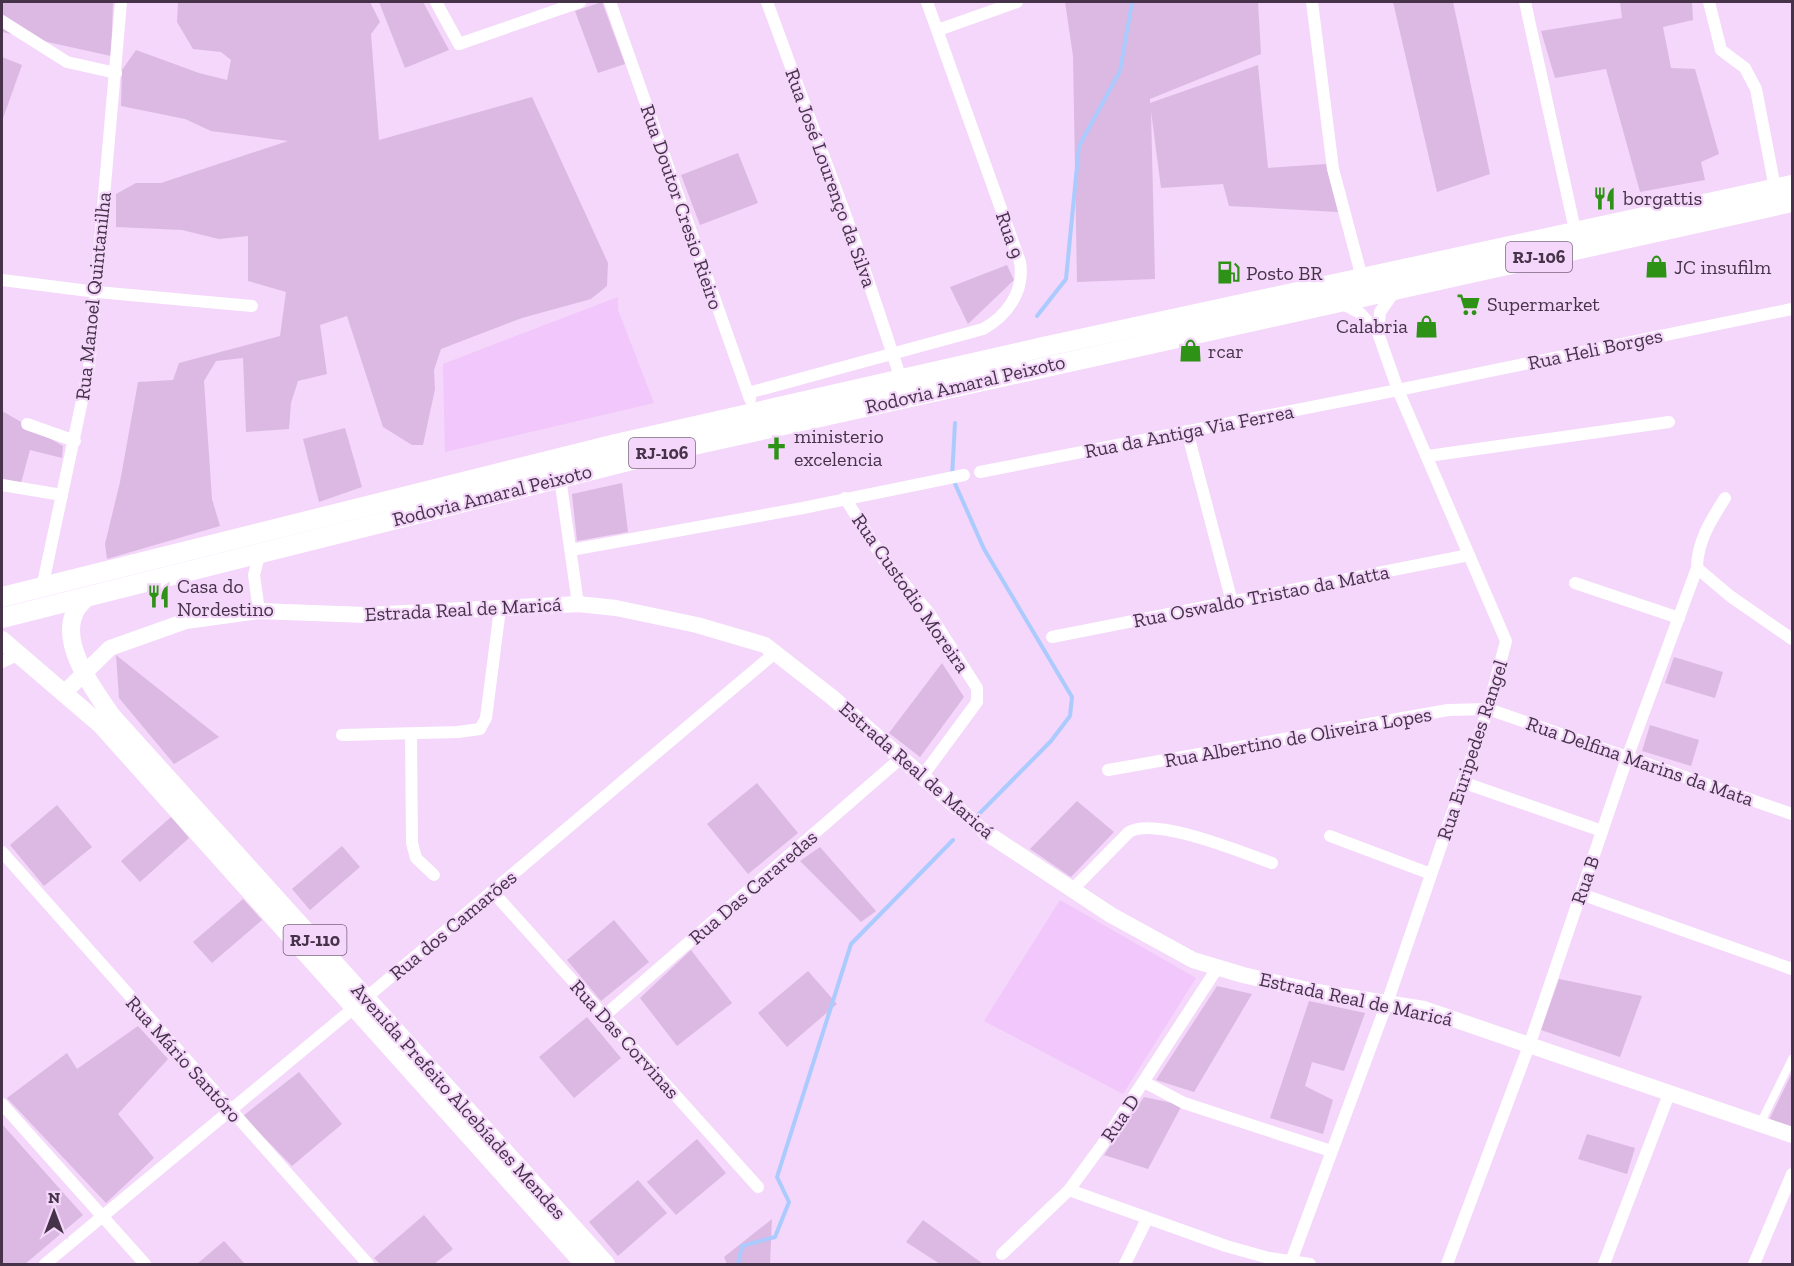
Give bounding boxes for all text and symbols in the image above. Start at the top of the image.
street label: Rua José Lourenço da Silva [780,65,882,291]
street label: Rua Doutor Cresio Rieiro [636,101,728,313]
restaurant icon: borgattis [1592,185,1618,211]
place label: borgattis [1622,186,1702,210]
street label: Rua Manoel Quintanilha [70,190,116,401]
street label: Rua 9 [991,208,1029,262]
road number: RJ-106 [1506,242,1572,272]
shop icon: JC insufilm [1643,254,1669,280]
place label: JC insufilm [1674,255,1772,279]
fuel station icon: Posto BR [1215,260,1241,286]
place label: Posto BR [1246,261,1323,285]
supermarket icon: Supermarket [1456,291,1482,317]
place label: Supermarket [1487,292,1600,316]
shop icon: Calabria [1413,313,1439,339]
place label: Calabria [1336,314,1408,338]
street label: Rua Heli Borges [1525,323,1665,375]
shop icon: rcar [1177,338,1203,364]
place label: rcar [1208,339,1244,363]
street label: Rodovia Amaral Peixoto [863,349,1067,419]
street label: Rua da Antiga Via Ferrea [1082,399,1296,463]
place label: ministerio excelencia [794,424,884,471]
church icon: ministerio excelencia [763,435,789,461]
road number: RJ-106 [629,438,695,468]
street label: Rodovia Amaral Peixoto [390,459,594,531]
street label: Rua Custodio Moreira [847,509,975,677]
street label: Rua Oswaldo Tristao da Matta [1131,559,1391,633]
place label: Casa do Nordestino [177,574,274,621]
restaurant icon: Casa do Nordestino [146,584,172,610]
street label: Estrada Real de Maricá [364,592,562,626]
street label: Rua Euripedes Rangel [1432,657,1512,843]
street label: Estrada Real de Maricá [835,696,1000,844]
street label: Rua Albertino de Oliveira Lopes [1163,702,1433,772]
street label: Rua Delfina Marins da Mata [1523,711,1757,811]
street label: Rua Das Cararedas [684,825,822,949]
street label: Rua B [1566,853,1604,907]
street label: Rua dos Camarões [385,865,521,985]
road number: RJ-110 [284,925,346,955]
street label: Estrada Real de Maricá [1257,967,1455,1031]
street label: Rua Das Corvinas [565,975,685,1103]
street label: Avenida Prefeito Alcebíades Mendes [347,978,571,1224]
street label: Rua Mário Santóro [121,991,247,1127]
street label: Rua D [1096,1090,1144,1146]
north arrow [24,1182,84,1242]
text: N [48,1188,60,1207]

